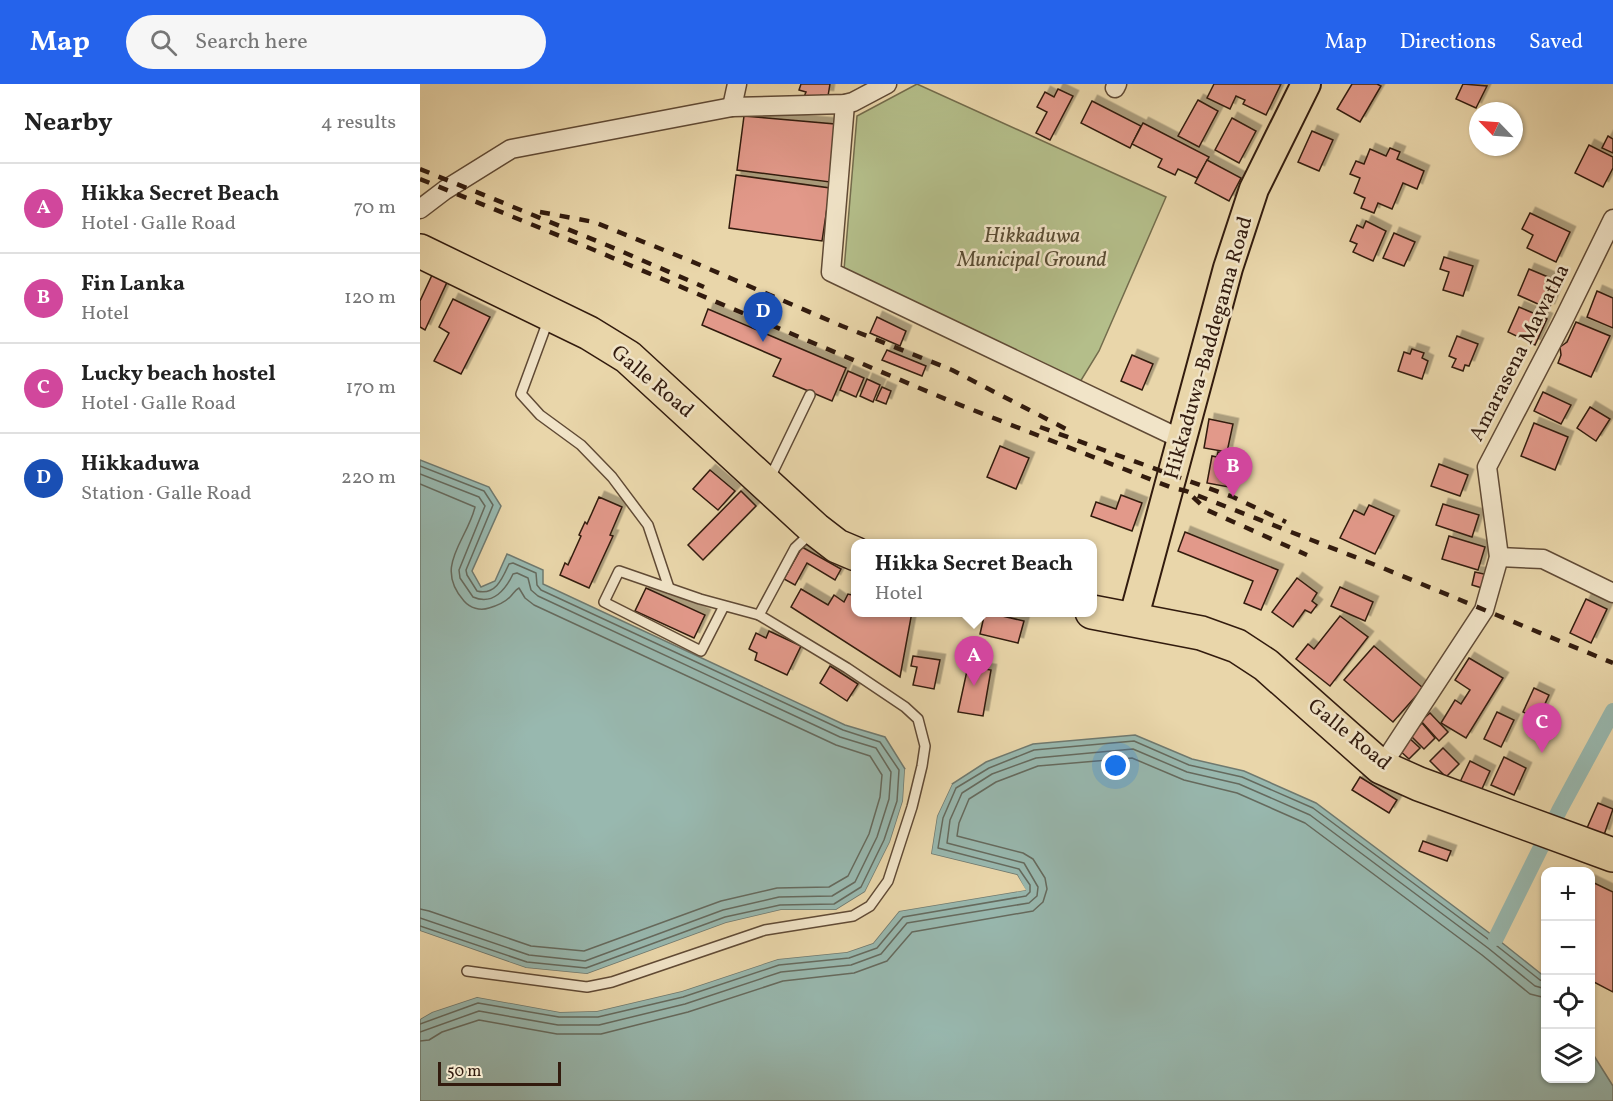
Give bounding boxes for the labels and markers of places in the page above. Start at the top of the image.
pin: D [744,292,782,342]
pin: B [1214,448,1252,497]
pin: A [954,636,994,686]
pin: C [1522,704,1562,753]

